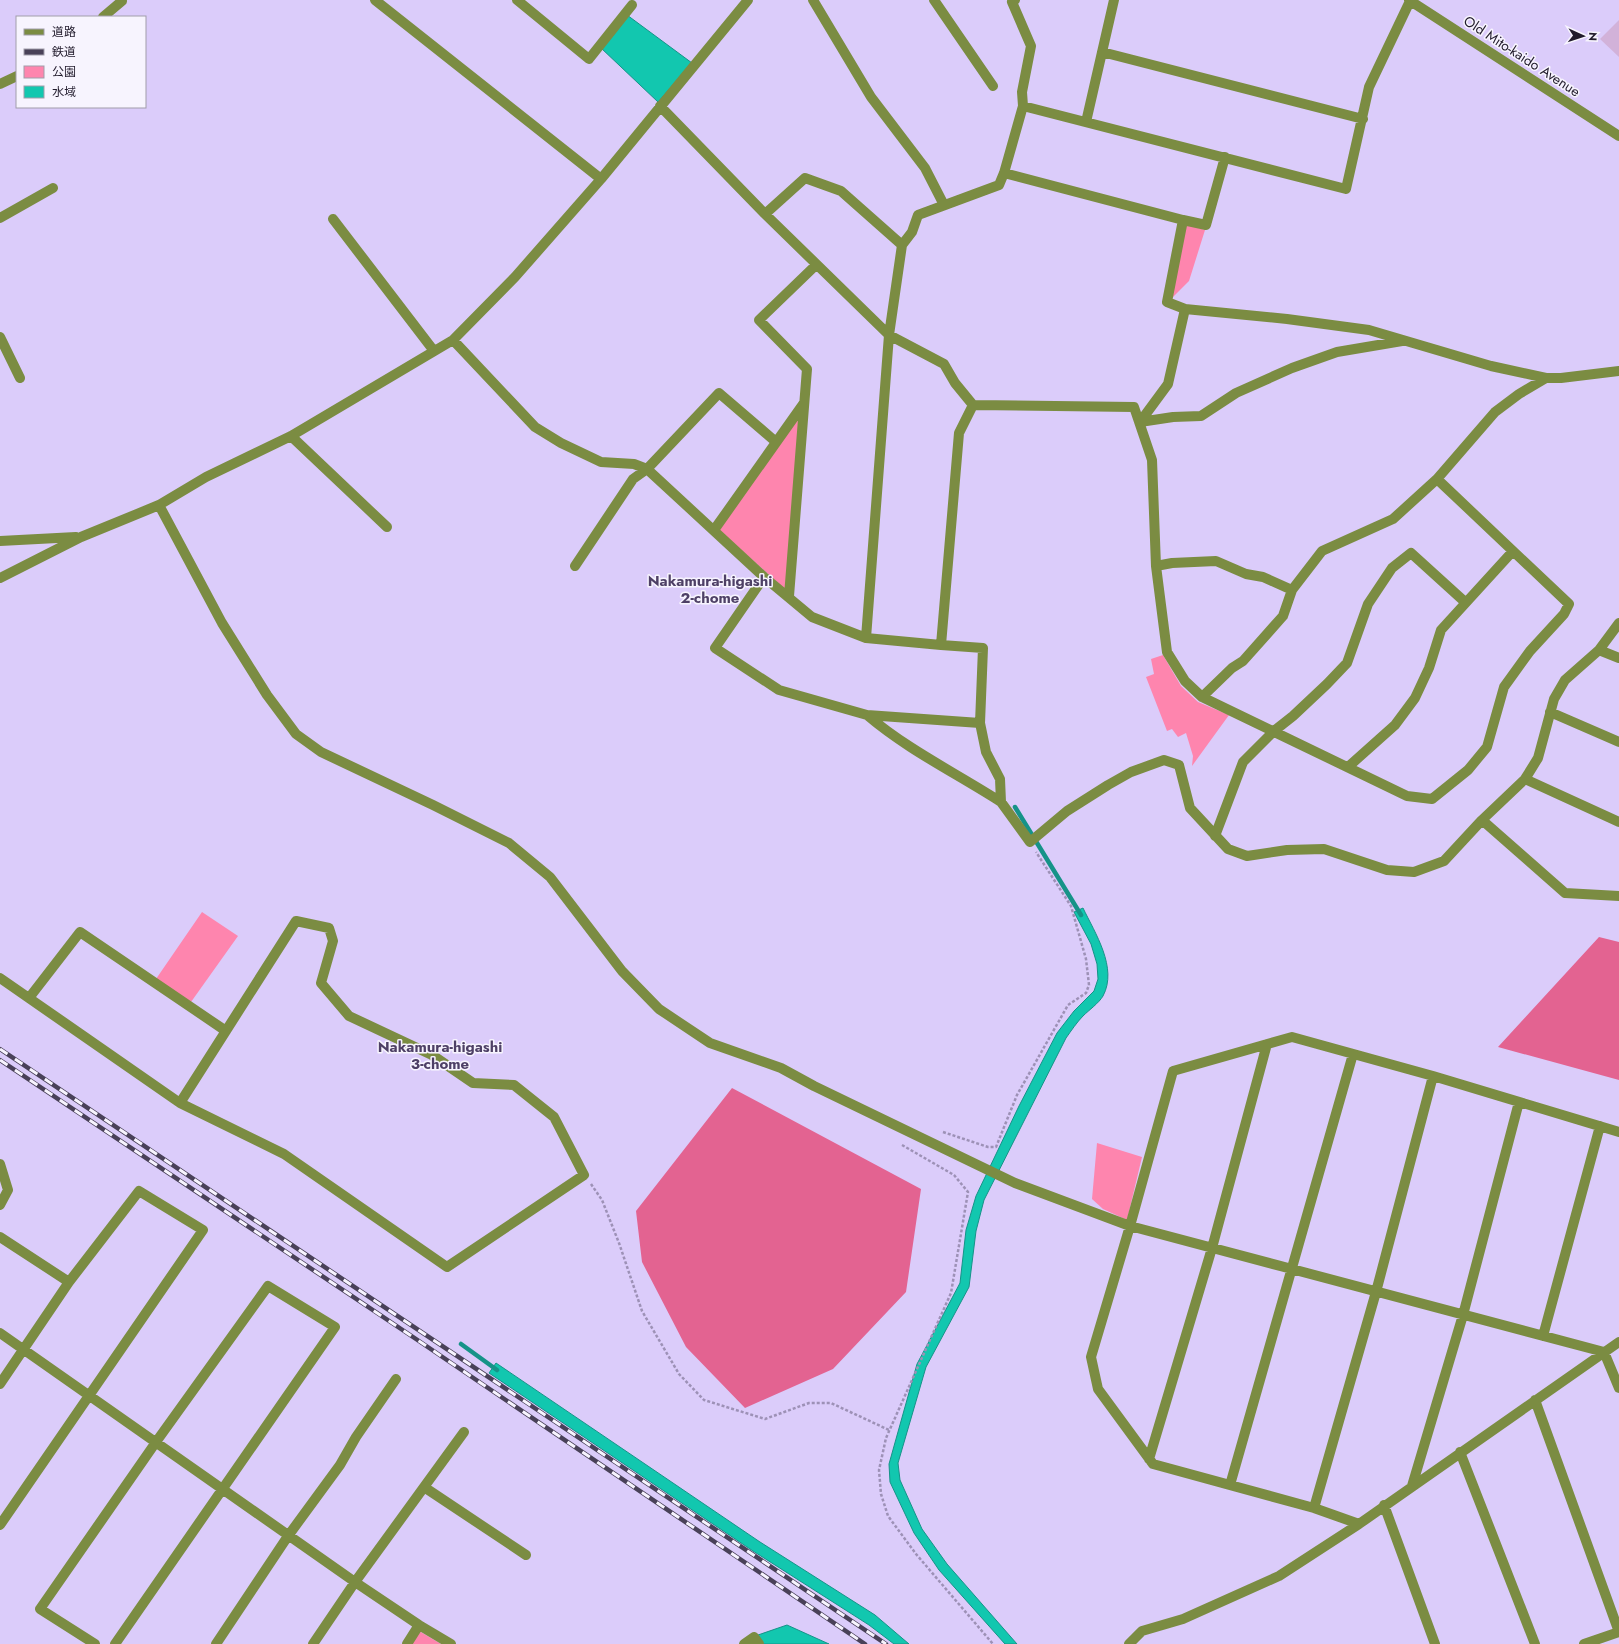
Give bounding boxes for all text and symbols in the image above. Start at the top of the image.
street label: Old Mito-kaido Avenue [1460,11,1584,101]
legend [16,16,146,108]
north arrow [1563,16,1603,56]
text: 道路 [52,23,76,41]
text: N [1585,32,1601,41]
text: 鉄道 [52,43,76,61]
text: 公園 [52,63,76,81]
text: 水域 [52,83,76,101]
district label: Nakamura-higashi 2-chome [648,570,772,609]
district label: Nakamura-higashi 3-chome [378,1036,502,1075]

